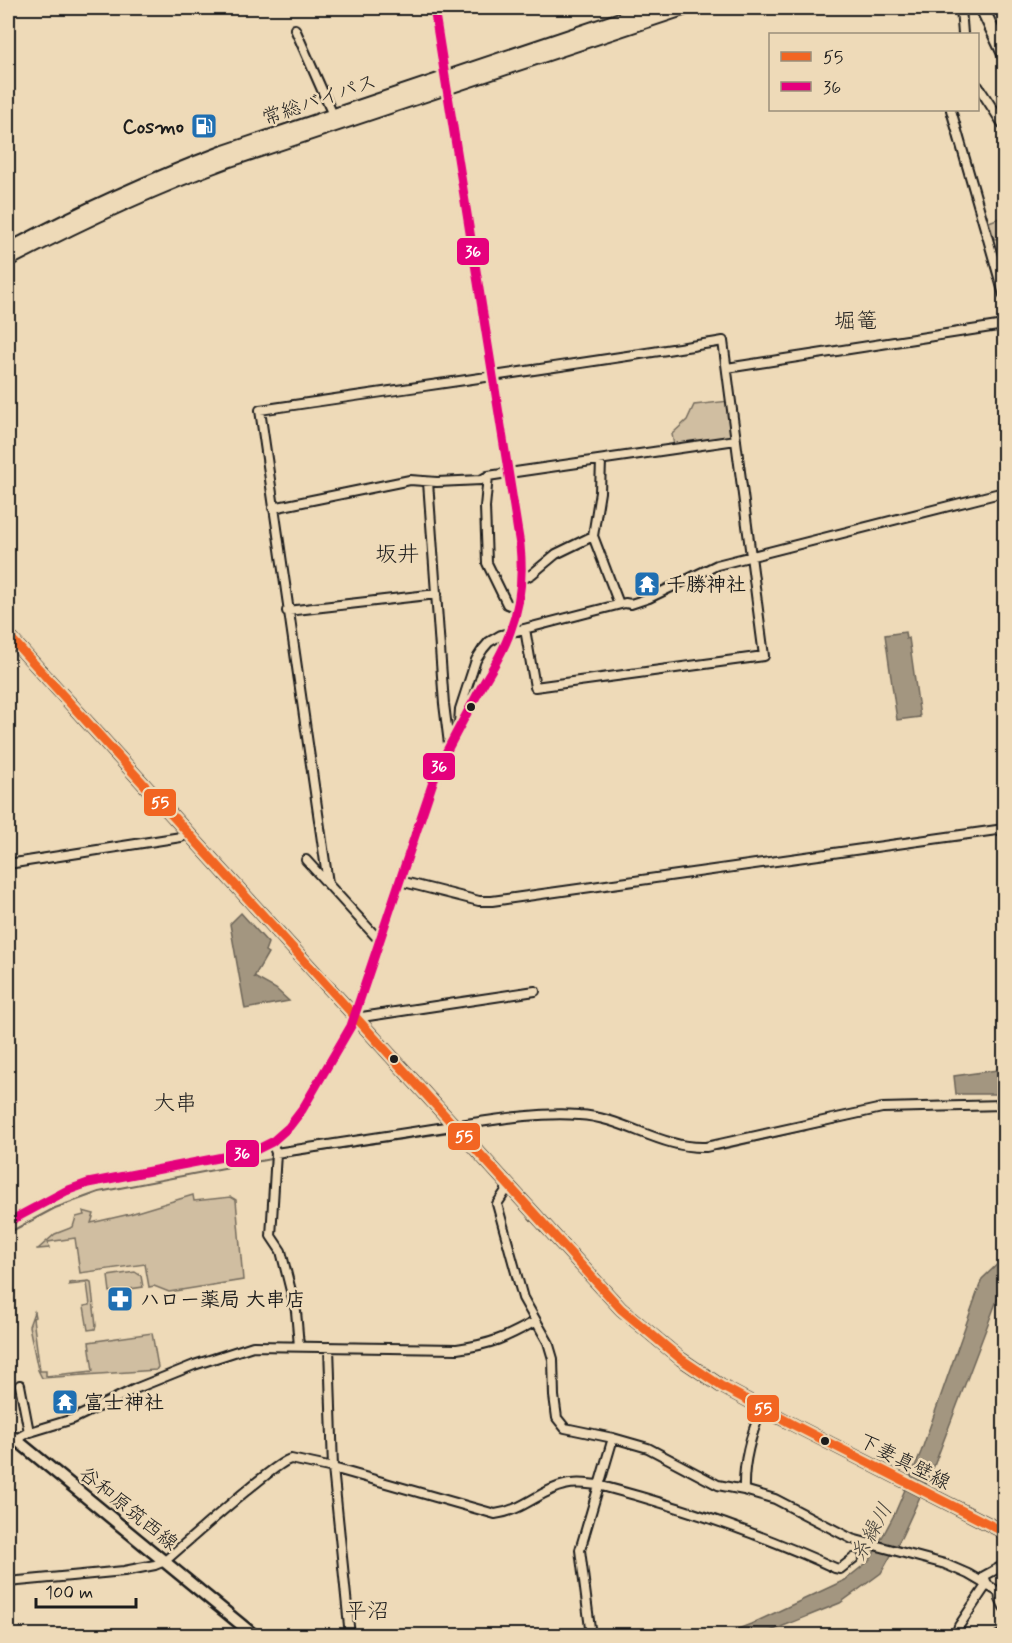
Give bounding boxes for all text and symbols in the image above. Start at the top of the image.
legend [769,33,979,111]
text: 55 [823,46,843,70]
street label: 常総バイパス [259,68,380,133]
text: 36 [823,76,841,100]
fuel station icon: Cosmo [189,111,219,141]
place label: Cosmo [122,114,184,141]
line badge: 36 [456,237,490,266]
text: 36 [465,242,481,263]
district label: 堀篭 [834,308,878,336]
district label: 坂井 [375,541,419,569]
temple icon: 千勝神社 [632,569,662,599]
place label: 千勝神社 [666,572,746,599]
unlabelled marker [465,701,477,713]
line badge: 36 [422,752,456,781]
text: 36 [431,757,447,778]
line badge: 55 [143,788,177,817]
text: 55 [151,793,170,814]
unlabelled marker [388,1053,400,1065]
district label: 大串 [153,1090,197,1118]
line badge: 55 [447,1122,481,1151]
text: 55 [455,1127,474,1148]
line badge: 36 [225,1139,260,1168]
text: 36 [234,1144,250,1165]
pharmacy icon: ハロー薬局 大串店 [105,1284,135,1314]
place label: ハロー薬局 大串店 [140,1287,305,1314]
temple icon: 富士神社 [50,1387,80,1417]
place label: 富士神社 [84,1390,164,1417]
line badge: 55 [746,1394,780,1423]
text: 55 [754,1399,773,1420]
street label: 下妻真壁線 [854,1428,955,1497]
unlabelled marker [819,1435,831,1447]
street label: 谷和原筑西線 [73,1461,183,1557]
water label: 糸繰川 [844,1498,899,1567]
scale bar [36,1571,136,1609]
text: 100 m [45,1581,93,1605]
district label: 平沼 [345,1598,389,1626]

